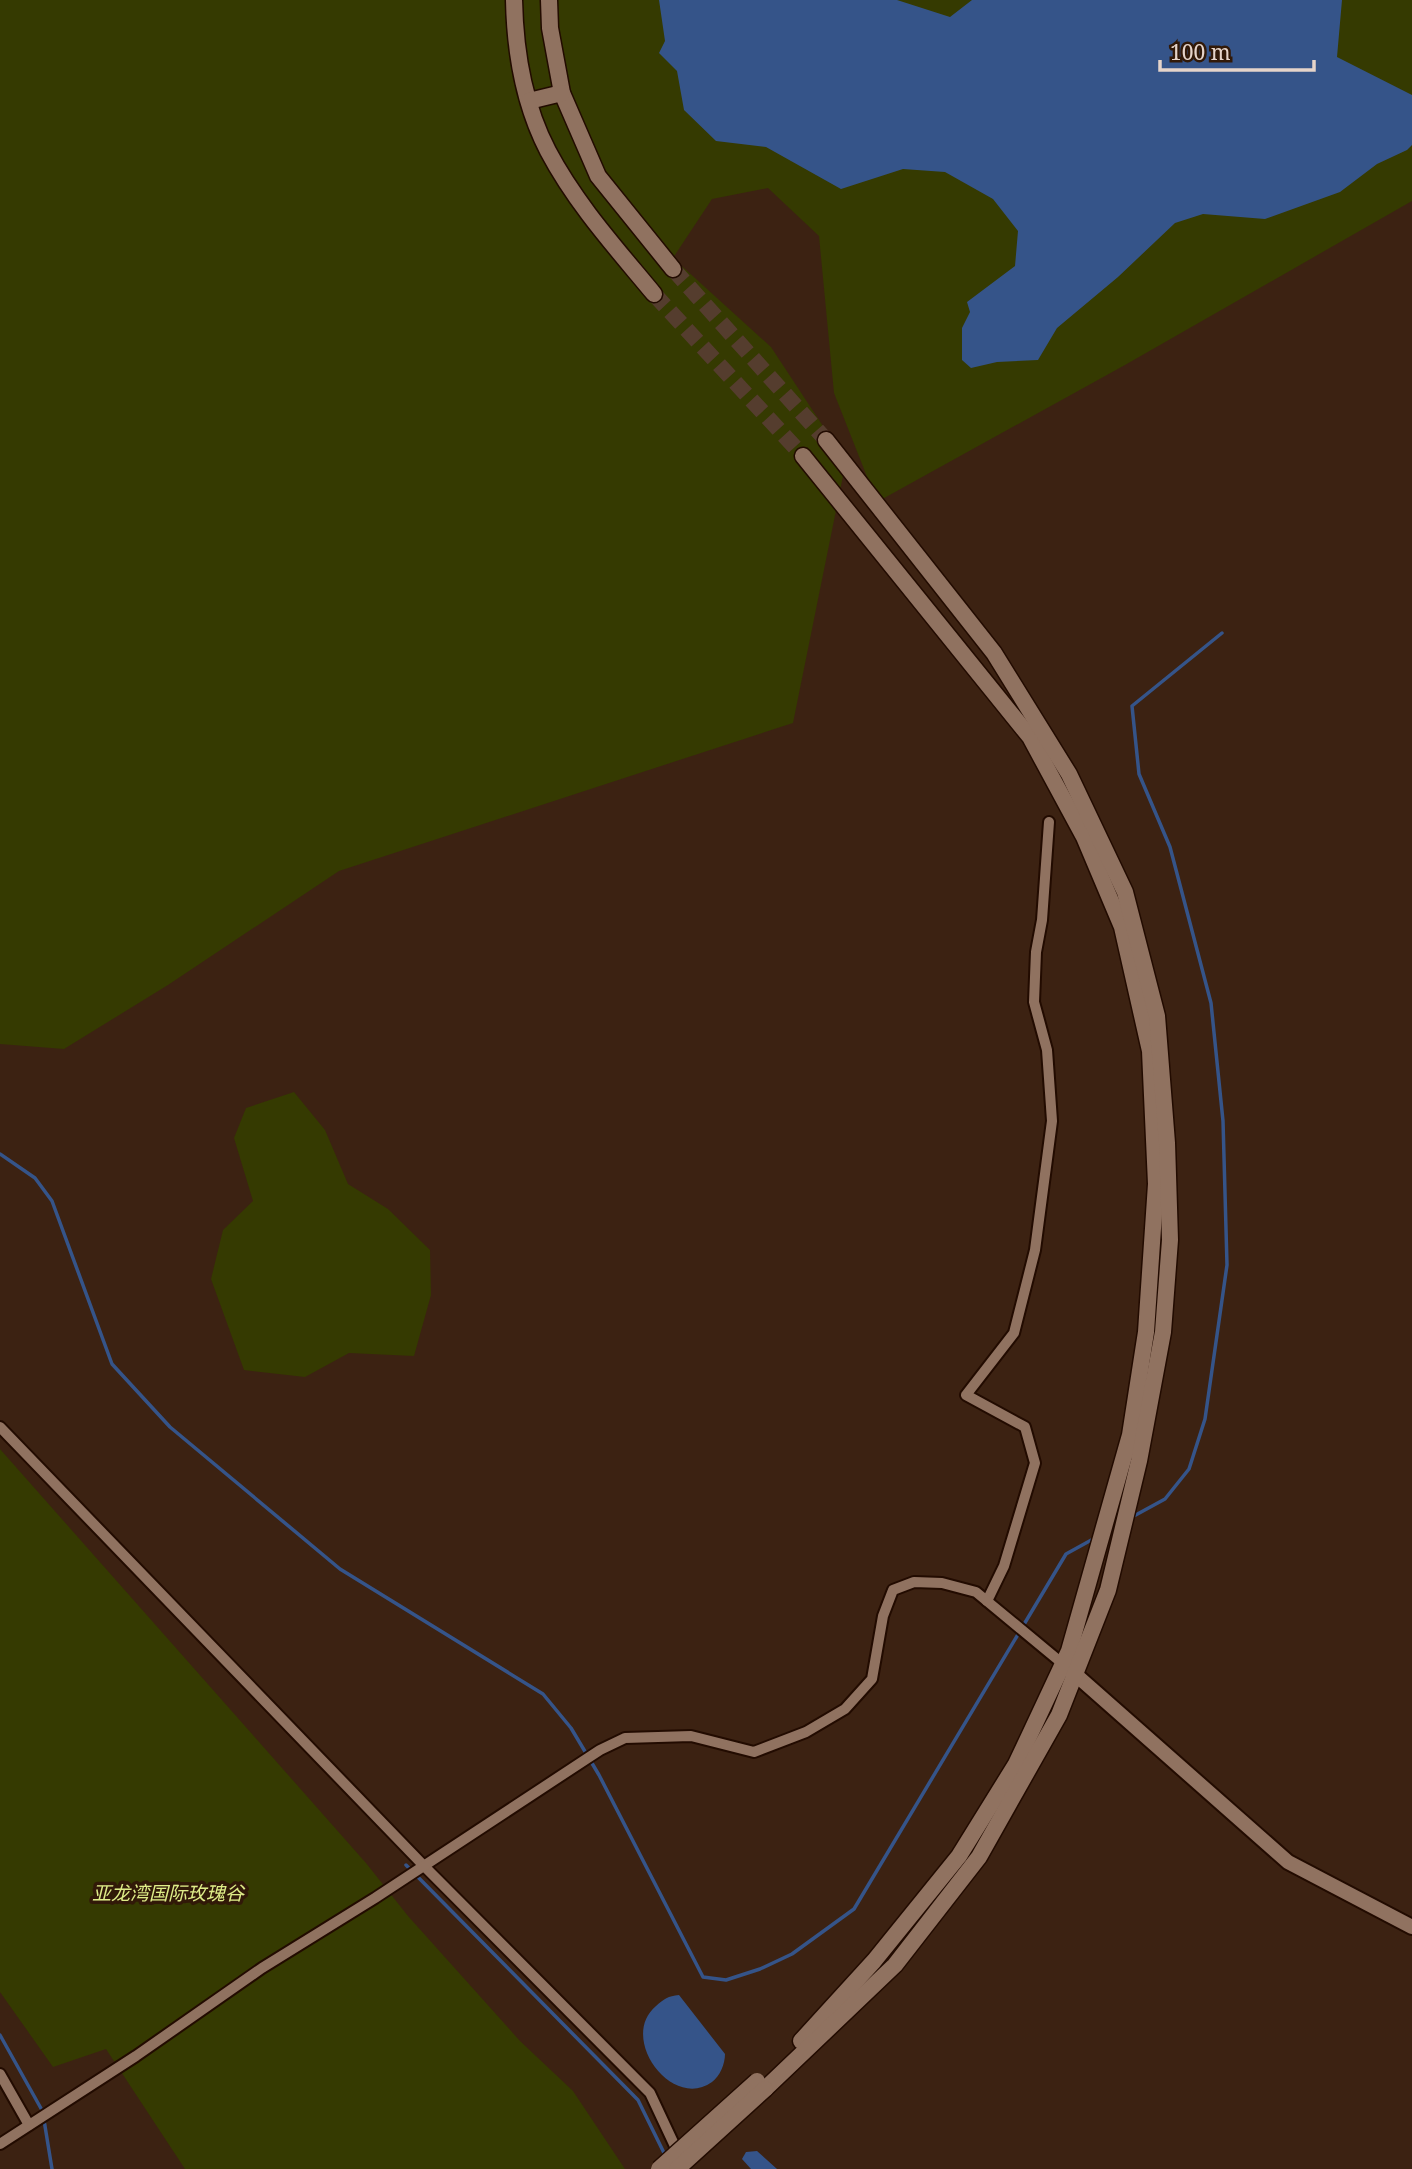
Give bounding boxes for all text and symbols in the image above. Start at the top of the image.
scale bar [1160,28,1314,72]
text: 100 m [1170,38,1231,66]
park label: 亚龙湾国际玫瑰谷 [92,1880,246,1906]

